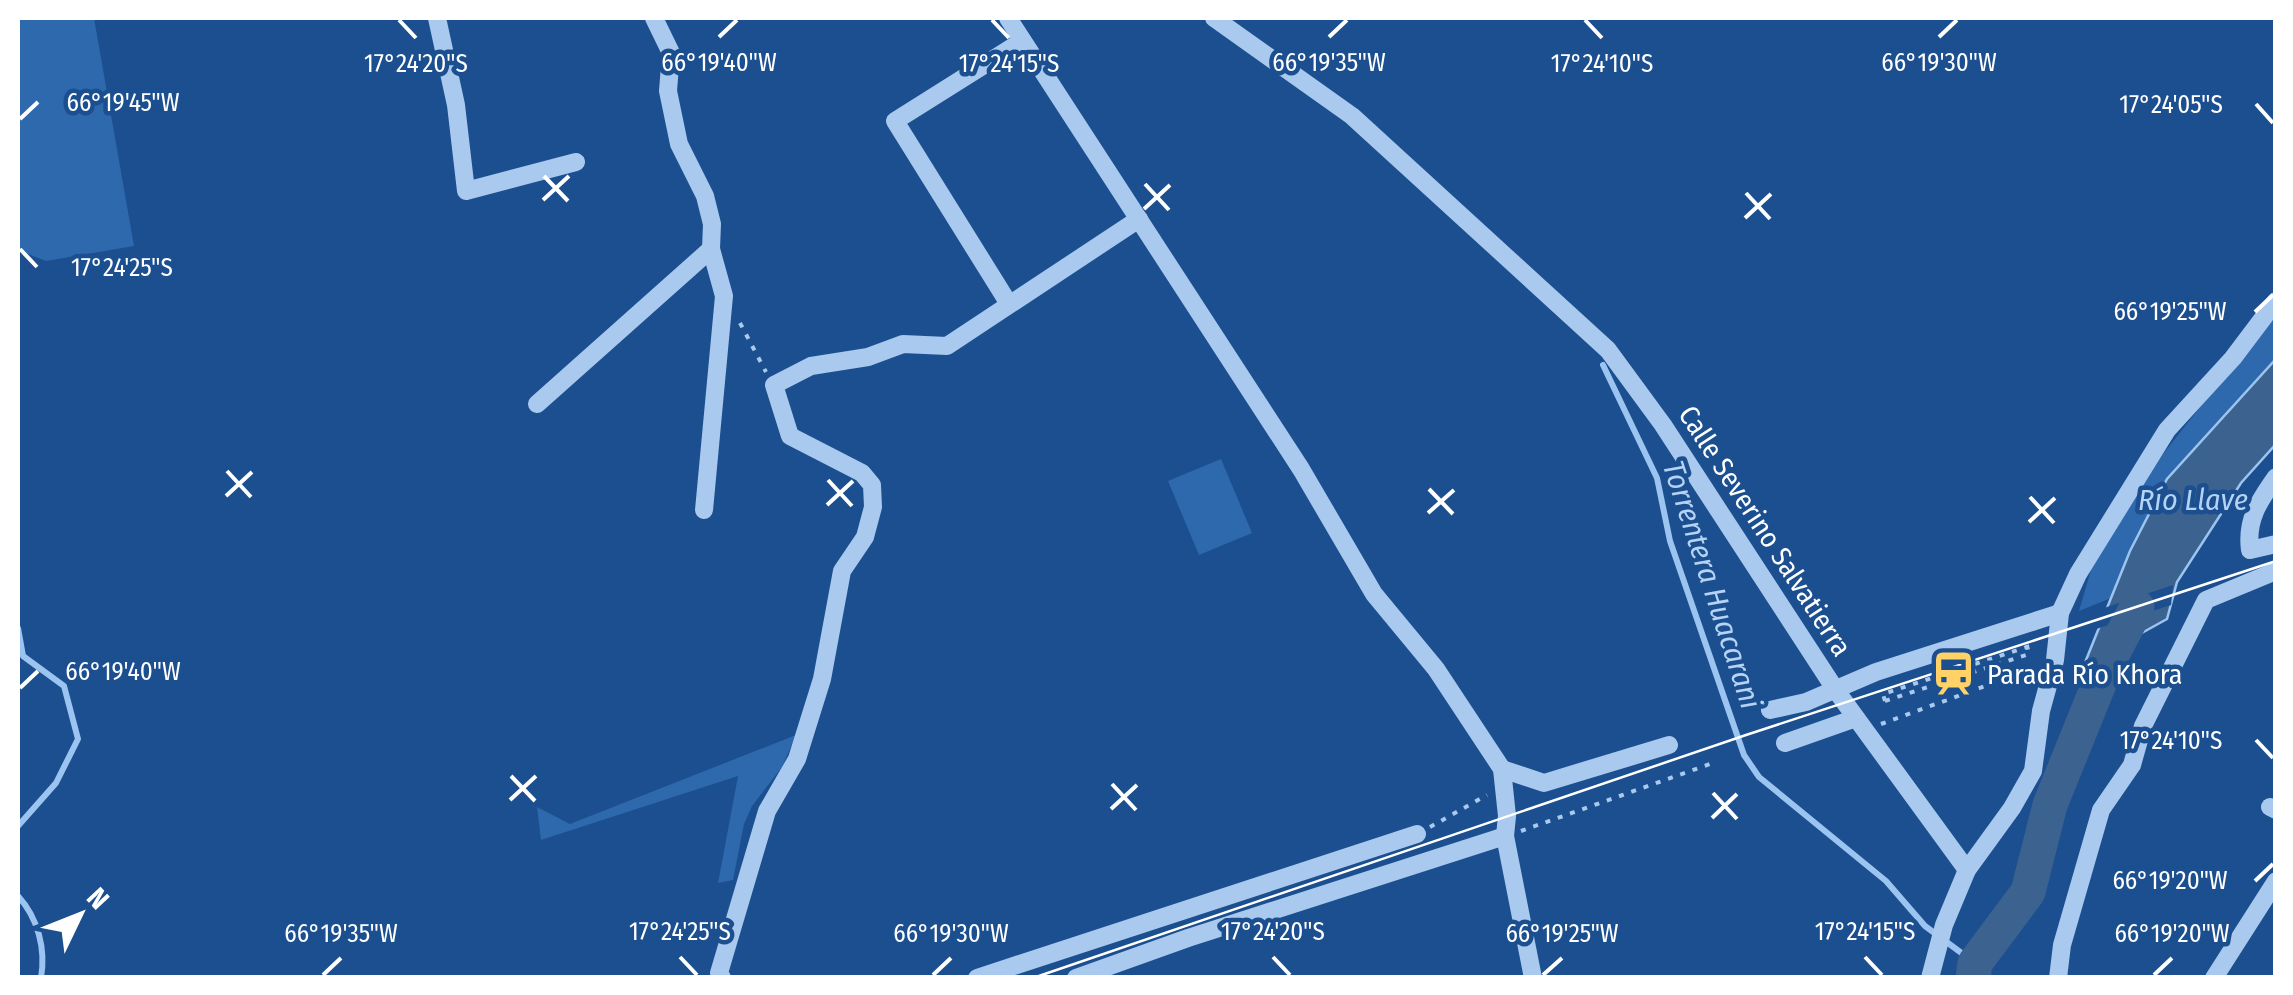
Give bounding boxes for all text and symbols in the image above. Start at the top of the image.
text: 66°19'40"W [661,48,777,78]
text: 66°19'35"W [1272,48,1386,78]
text: 66°19'30"W [1881,48,1997,78]
text: 17°24'20"S [364,49,468,79]
text: 17°24'15"S [959,49,1059,79]
text: 17°24'10"S [1551,49,1653,79]
text: 66°19'45"W [67,88,180,118]
text: 17°24'05"S [2119,90,2223,120]
text: 17°24'25"S [71,253,173,283]
text: 66°19'25"W [2113,297,2227,327]
street label: Calle Severino Salvatierra [1672,400,1858,662]
water label: Torrentera Huacarani [1655,456,1769,714]
water label: Río Llave [2138,482,2248,518]
station icon: Parada Río Khora [1930,650,1978,698]
text: 66°19'40"W [65,657,181,687]
place label: Parada Río Khora [1987,658,2182,691]
text: 17°24'10"S [2120,726,2222,756]
north arrow [30,865,130,965]
text: 66°19'20"W [2112,866,2228,896]
text: N [80,881,116,916]
text: 17°24'25"S [629,917,731,947]
text: 17°24'20"S [1221,917,1325,947]
text: 17°24'15"S [1815,917,1915,947]
text: 66°19'35"W [284,919,398,949]
text: 66°19'30"W [893,919,1009,949]
text: 66°19'25"W [1505,919,1619,949]
text: 66°19'20"W [2114,919,2230,949]

